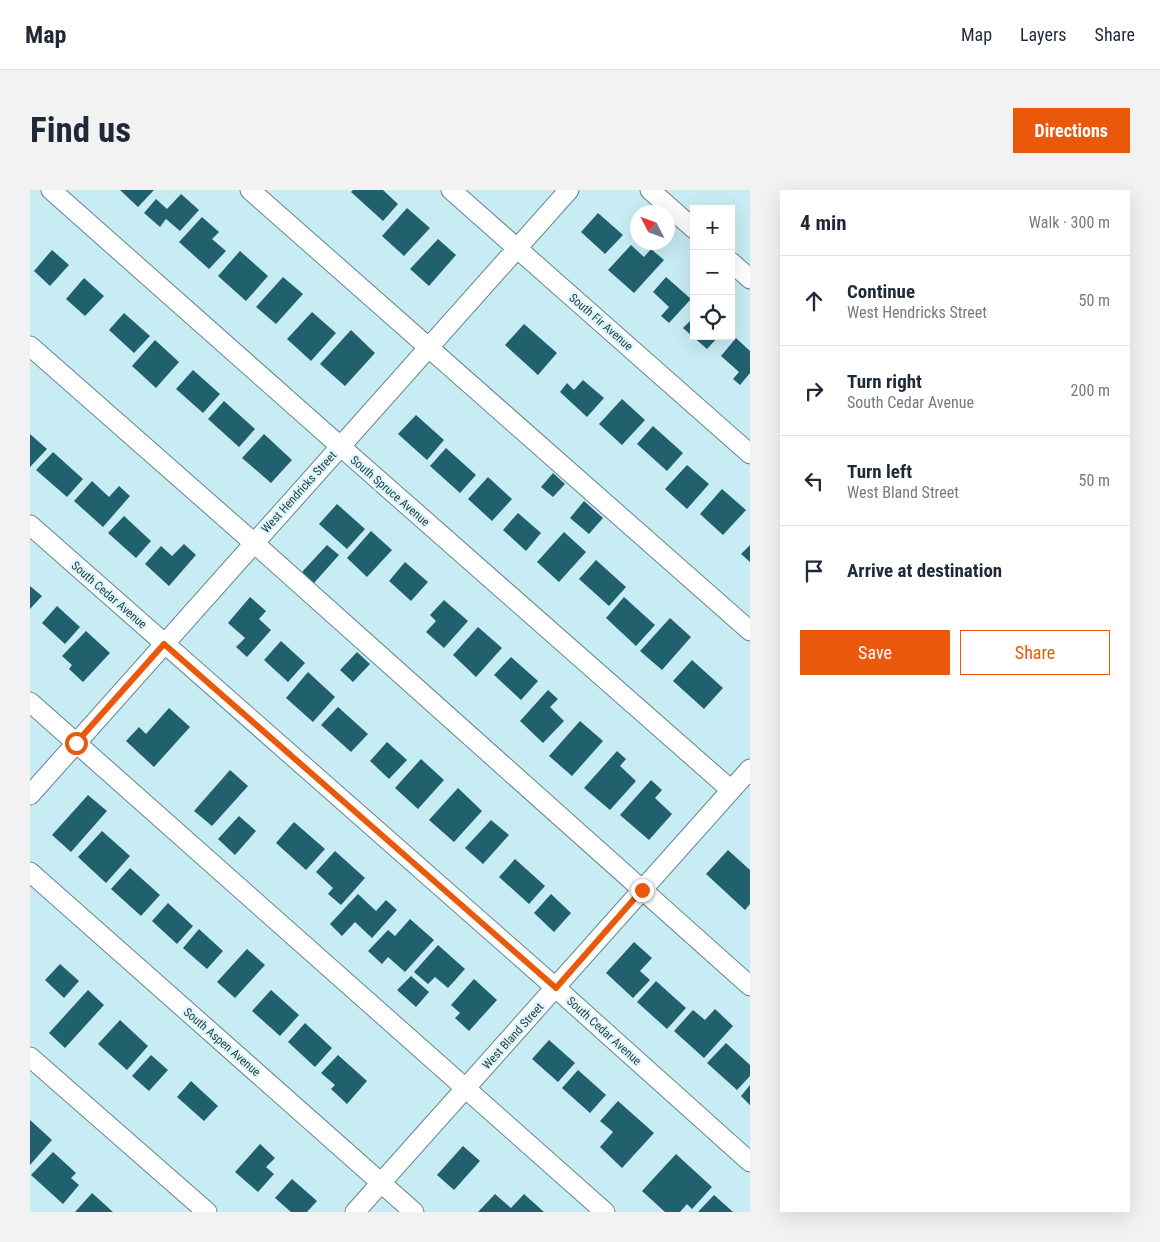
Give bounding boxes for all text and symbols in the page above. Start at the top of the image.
text: Map [25,21,66,49]
text: Map [961,24,992,45]
text: Layers [1020,24,1067,45]
text: Share [1095,24,1135,45]
button: Directions [1013,108,1130,153]
text: Find us [30,110,131,151]
north arrow [630,205,675,250]
map controls [690,205,735,340]
button: + [690,205,735,250]
text: 4 min [800,211,847,235]
text: Walk · 300 m [1029,213,1110,232]
button: − [690,250,735,295]
text: Continue [847,280,915,303]
icon: ahead [800,287,828,315]
street label: South Fir Avenue [566,291,636,354]
text: 50 m [1078,291,1110,310]
button: locate [690,295,735,340]
text: West Hendricks Street [847,303,987,322]
text: Turn right [847,370,922,393]
icon: right [800,377,828,405]
text: 200 m [1071,381,1110,400]
text: South Cedar Avenue [847,393,974,412]
street label: West Hendricks Street [259,448,340,536]
street label: South Spruce Avenue [348,453,433,529]
text: Turn left [847,460,912,483]
icon: left [800,467,828,495]
text: 50 m [1078,471,1110,490]
text: West Bland Street [847,483,959,502]
icon: arrive [800,557,828,585]
street label: South Cedar Avenue [68,558,150,632]
text: Arrive at destination [847,559,1002,582]
button: Save [800,630,950,675]
button: Share [960,630,1110,675]
route start [65,732,88,755]
route end [631,879,654,902]
street label: South Cedar Avenue [564,994,644,1068]
street label: West Bland Street [480,1000,547,1072]
street label: South Aspen Avenue [181,1005,264,1079]

